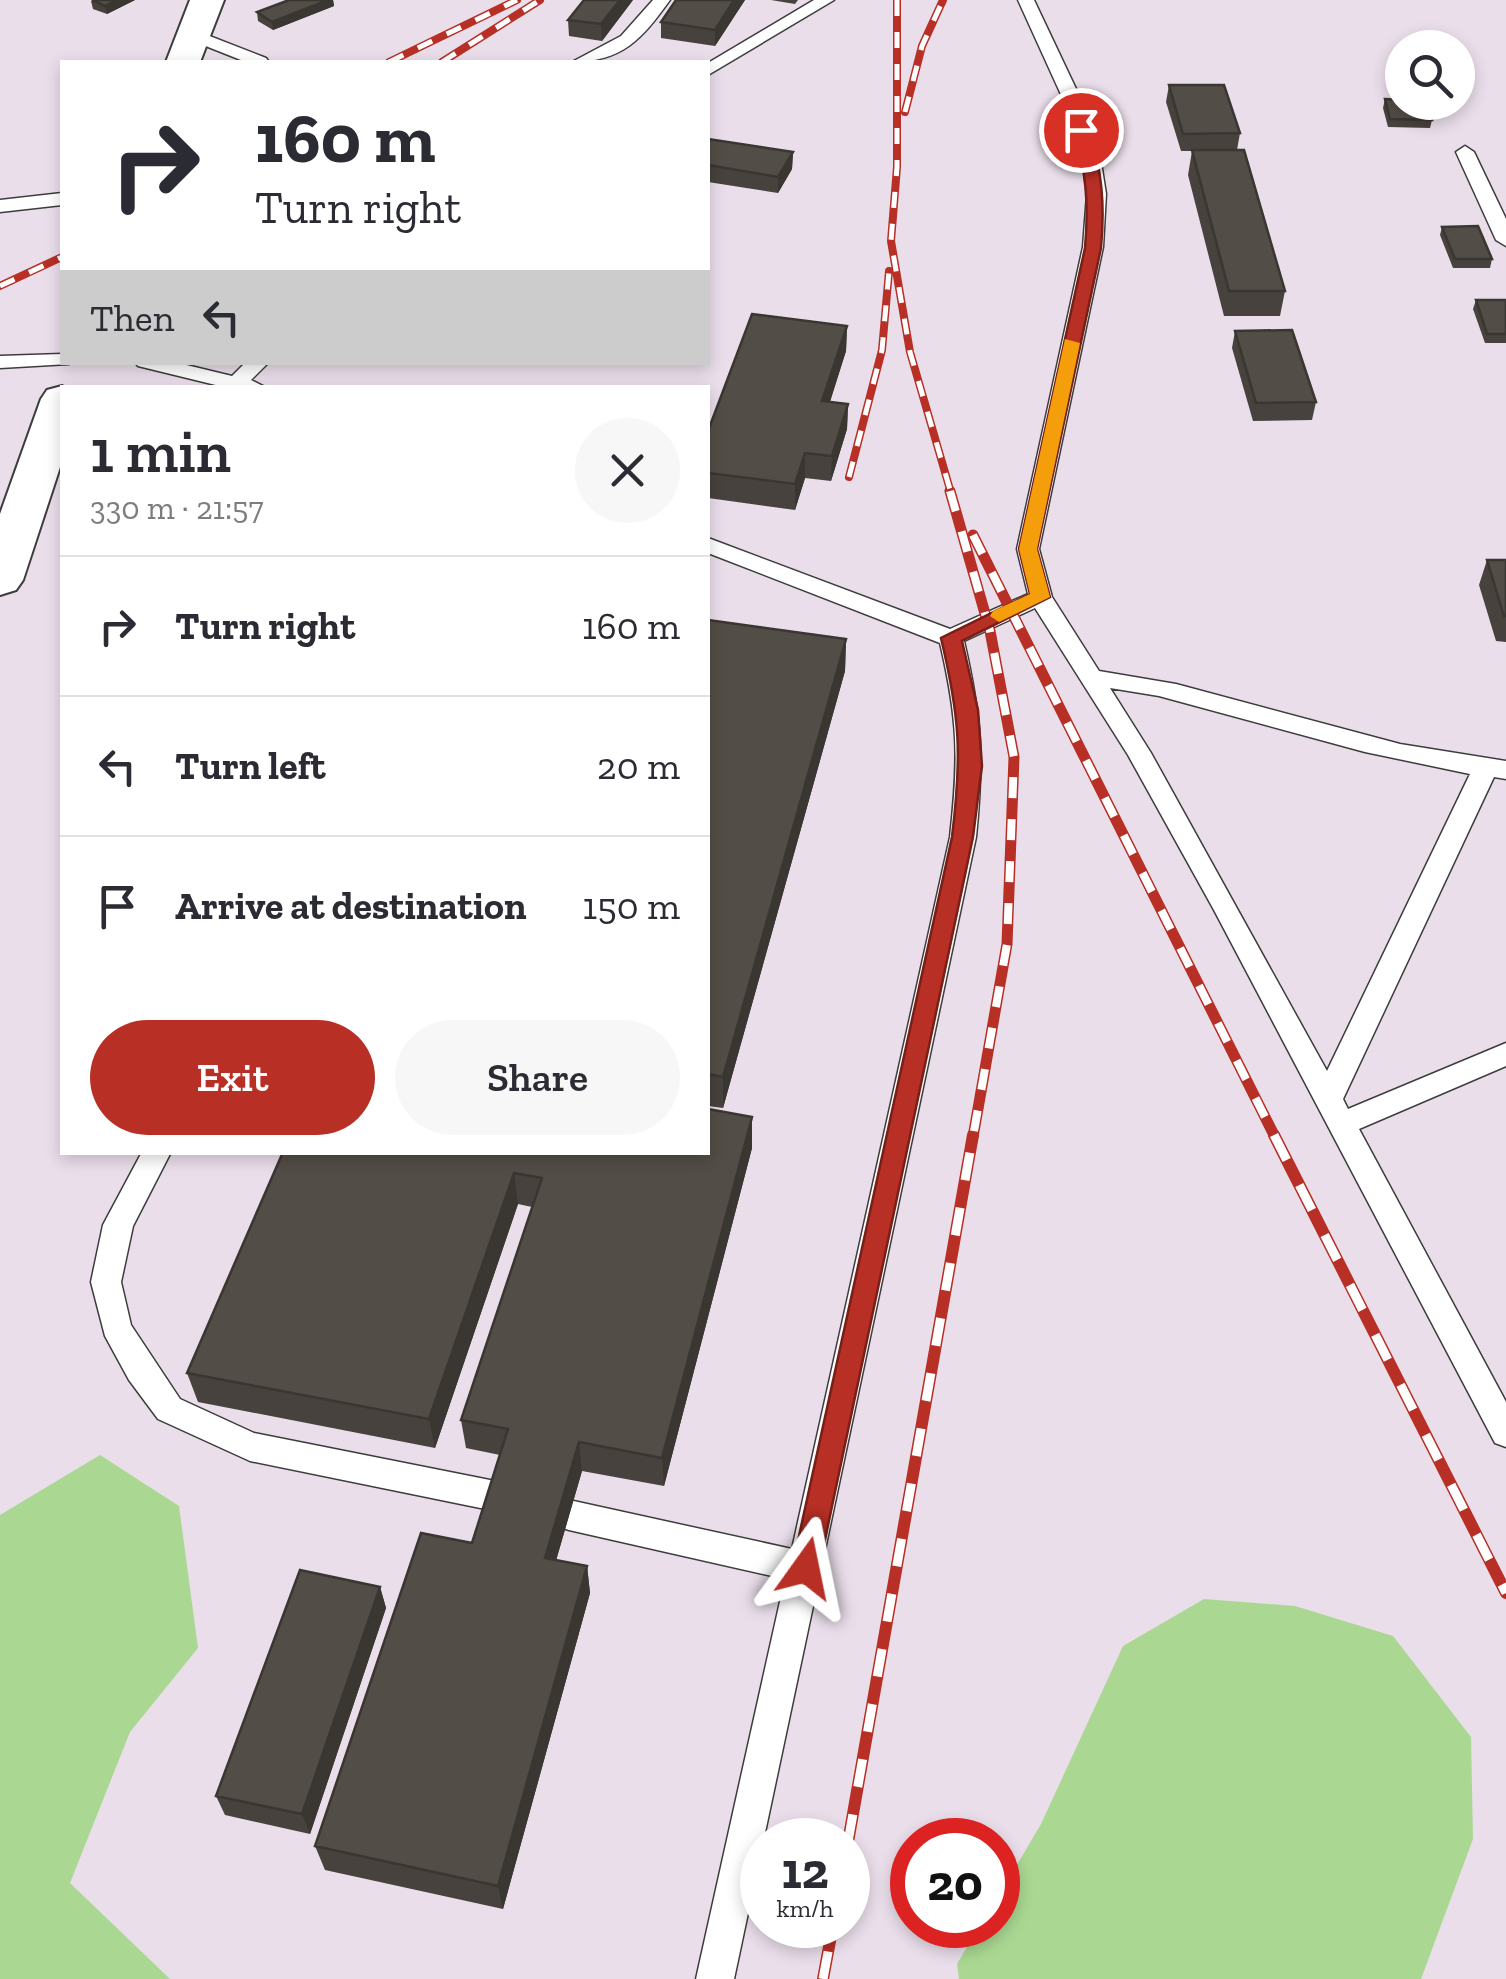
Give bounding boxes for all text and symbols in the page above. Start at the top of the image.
map controls [1385,30,1475,120]
button: search [1385,30,1475,120]
pin [1039,88,1124,173]
text: 160 m [255,96,436,180]
icon: right [90,100,220,230]
icon: arrive [1054,103,1109,158]
text: Turn right [255,181,461,235]
icon: left [194,290,249,345]
text: Then [90,295,174,341]
text: 1 min [90,415,231,487]
button: close [575,418,680,523]
text: 330 m · 21:57 [90,489,264,527]
icon: right [90,599,145,654]
text: Turn right [175,603,355,649]
text: 160 m [582,603,680,649]
icon: left [90,739,145,794]
text: Turn left [175,743,326,789]
text: 20 m [597,743,680,789]
icon: arrive [90,879,145,934]
text: Arrive at destination [175,883,526,929]
text: 150 m [583,883,680,929]
button: Exit [90,1020,375,1135]
button: Share [395,1020,680,1135]
position arrow [754,1516,858,1620]
speed limit sign: 20 [890,1818,1020,1948]
text: 12 [781,1841,829,1901]
text: km/h [776,1893,834,1923]

